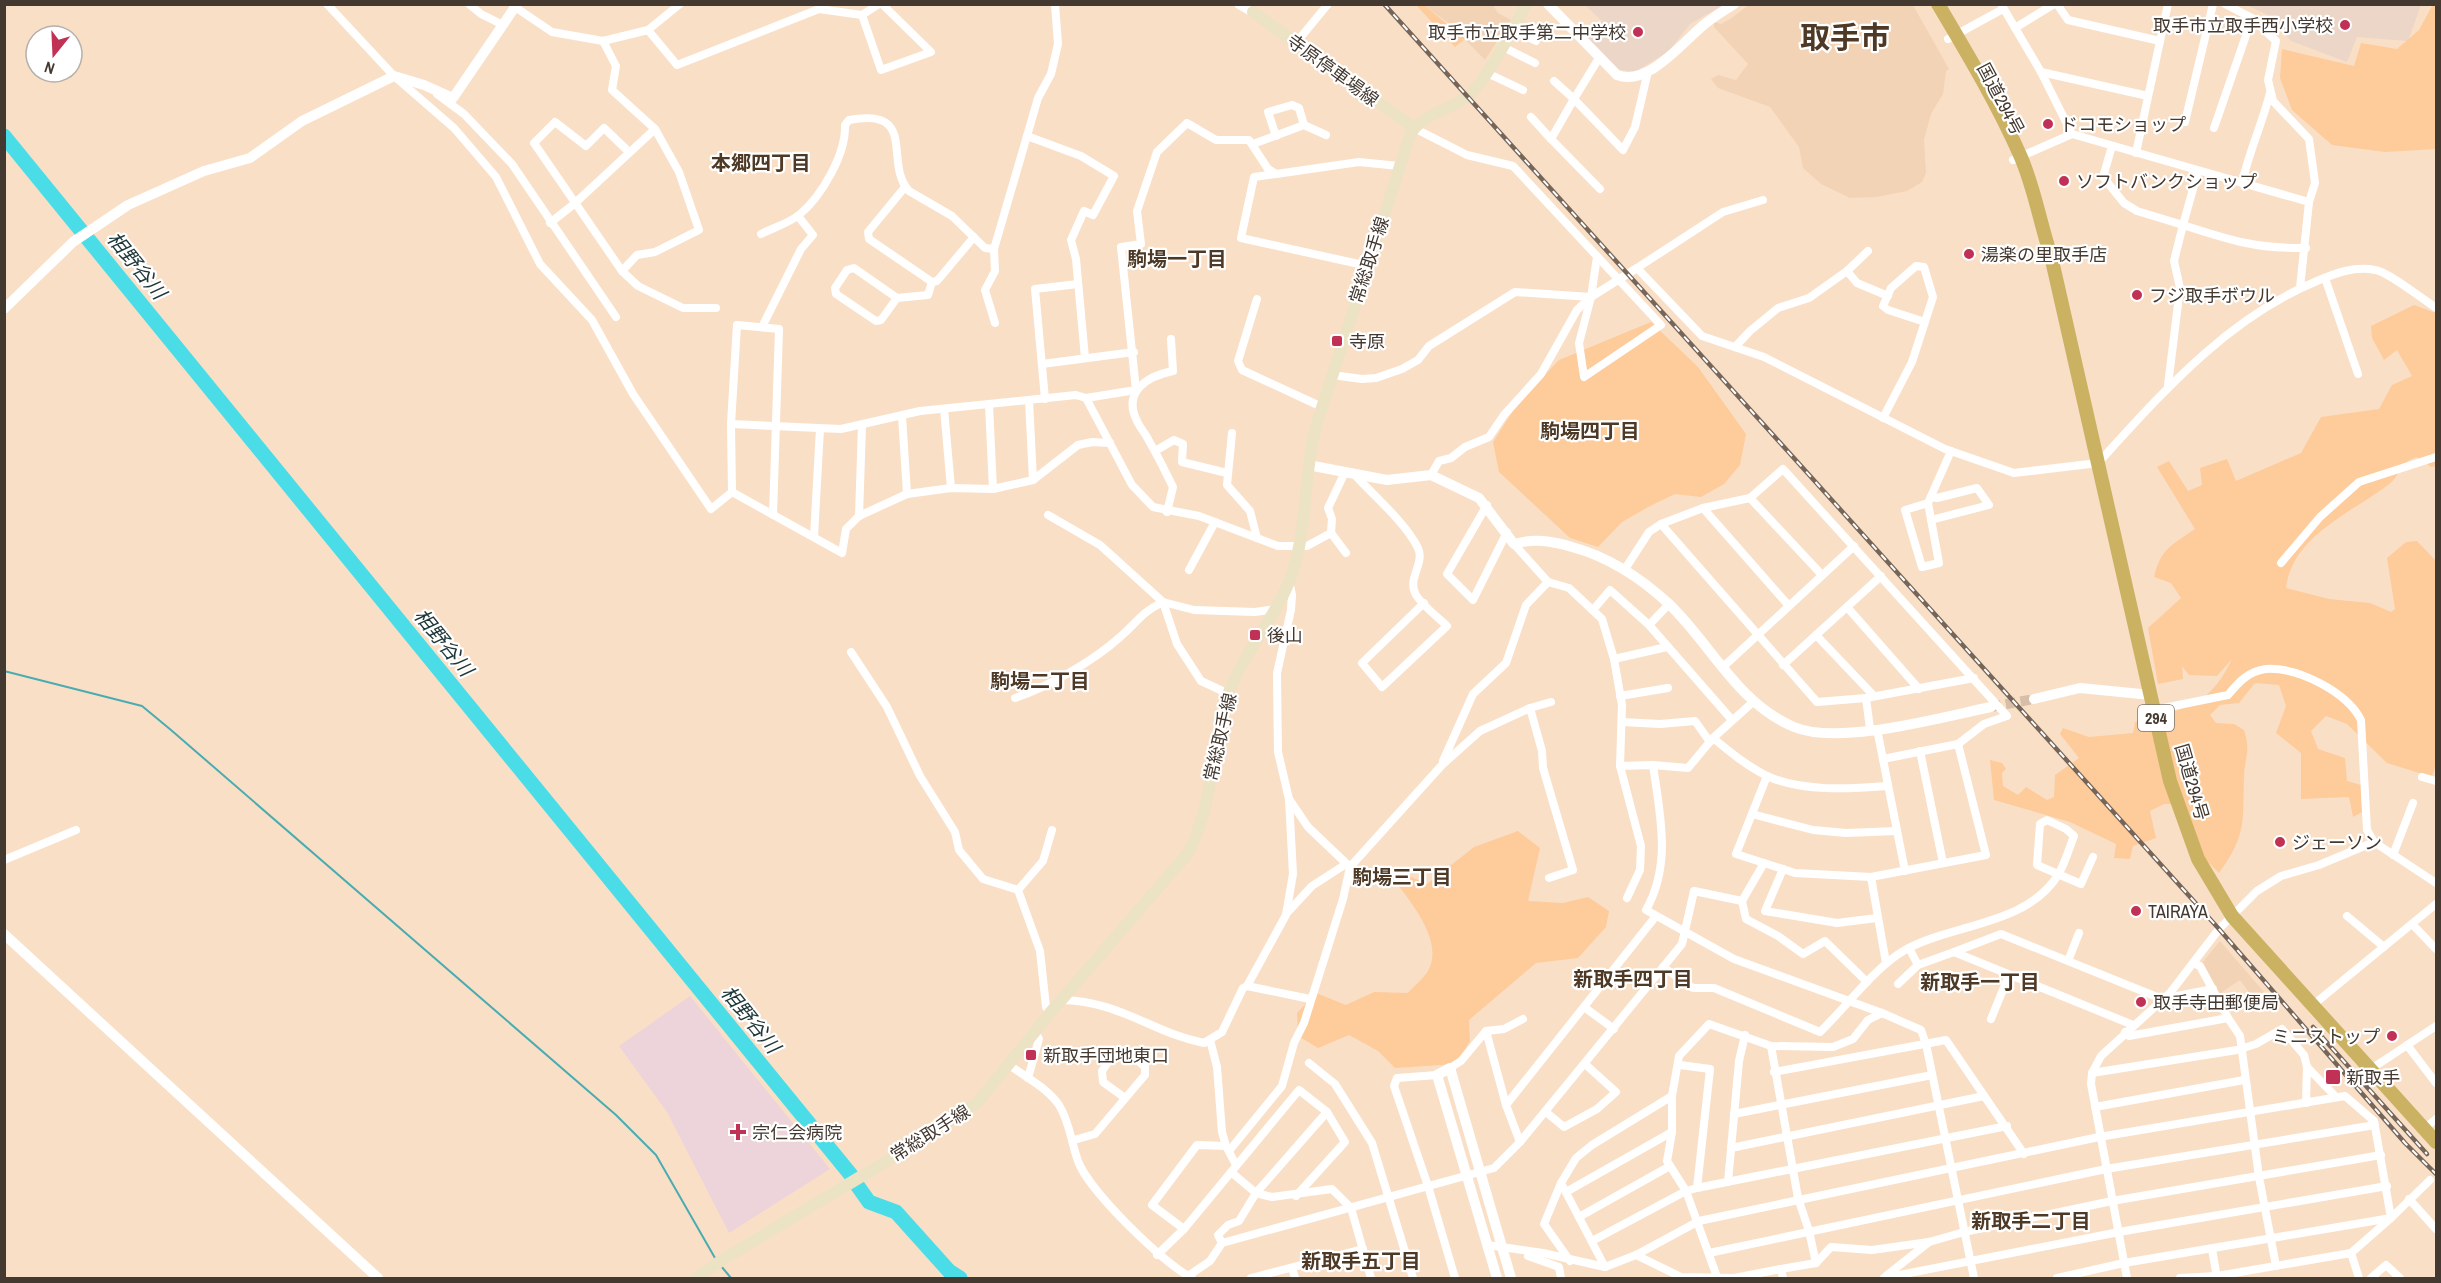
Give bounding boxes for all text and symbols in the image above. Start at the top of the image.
place label: 取手市立取手西小学校 [2153,13,2333,38]
district label: 取手市 [1800,17,1890,57]
marker: 取手市立取手西小学校 [2338,18,2352,32]
place label: 取手市立取手第二中学校 [1428,20,1626,45]
north arrow [24,24,84,84]
marker: 取手市立取手第二中学校 [1631,25,1645,39]
street label: 寺原停車場線 [1282,28,1384,112]
text: N [41,56,57,80]
street label: 国道294号 [1972,58,2030,140]
place label: ドコモショップ [2060,112,2186,137]
marker: ドコモショップ [2041,117,2055,131]
district label: 本郷四丁目 [711,149,811,176]
place label: ソフトバンクショップ [2076,169,2257,194]
marker: ソフトバンクショップ [2057,174,2071,188]
street label: 常総取手線 [1343,213,1395,307]
water label: 相野谷川 [101,225,174,306]
place label: 湯楽の里取手店 [1981,242,2107,267]
district label: 駒場一丁目 [1127,245,1227,272]
marker: 湯楽の里取手店 [1962,247,1976,261]
place label: フジ取手ボウル [2149,283,2275,308]
marker: フジ取手ボウル [2130,288,2144,302]
place label: 寺原 [1349,329,1385,354]
marker: 寺原 [1330,334,1344,348]
district label: 駒場四丁目 [1540,417,1640,444]
water label: 相野谷川 [408,602,481,683]
place label: 後山 [1267,623,1303,648]
marker: 後山 [1248,628,1262,642]
district label: 駒場二丁目 [990,667,1090,694]
street label: 常総取手線 [1198,690,1242,784]
road number: 294 [2138,705,2174,731]
street label: 国道294号 [2169,741,2215,823]
place label: ジェーソン [2292,830,2382,855]
marker: ジェーソン [2273,835,2287,849]
district label: 駒場三丁目 [1352,863,1452,890]
place label: TAIRAYA [2148,899,2208,924]
marker: TAIRAYA [2129,904,2143,918]
district label: 新取手四丁目 [1573,965,1693,992]
district label: 新取手一丁目 [1920,968,2040,995]
water label: 相野谷川 [715,979,788,1060]
place label: 取手寺田郵便局 [2153,990,2279,1015]
marker: 取手寺田郵便局 [2134,995,2148,1009]
place label: ミニストップ [2272,1024,2380,1049]
marker: ミニストップ [2385,1029,2399,1043]
place label: 新取手団地東口 [1043,1043,1169,1068]
marker: 新取手団地東口 [1024,1048,1038,1062]
place label: 新取手 [2346,1065,2400,1090]
marker: 新取手 [2324,1068,2342,1086]
street label: 常総取手線 [885,1099,975,1167]
place label: 宗仁会病院 [752,1120,842,1145]
marker: 宗仁会病院 [729,1123,747,1141]
district label: 新取手二丁目 [1971,1207,2091,1234]
district label: 新取手五丁目 [1301,1247,1421,1274]

